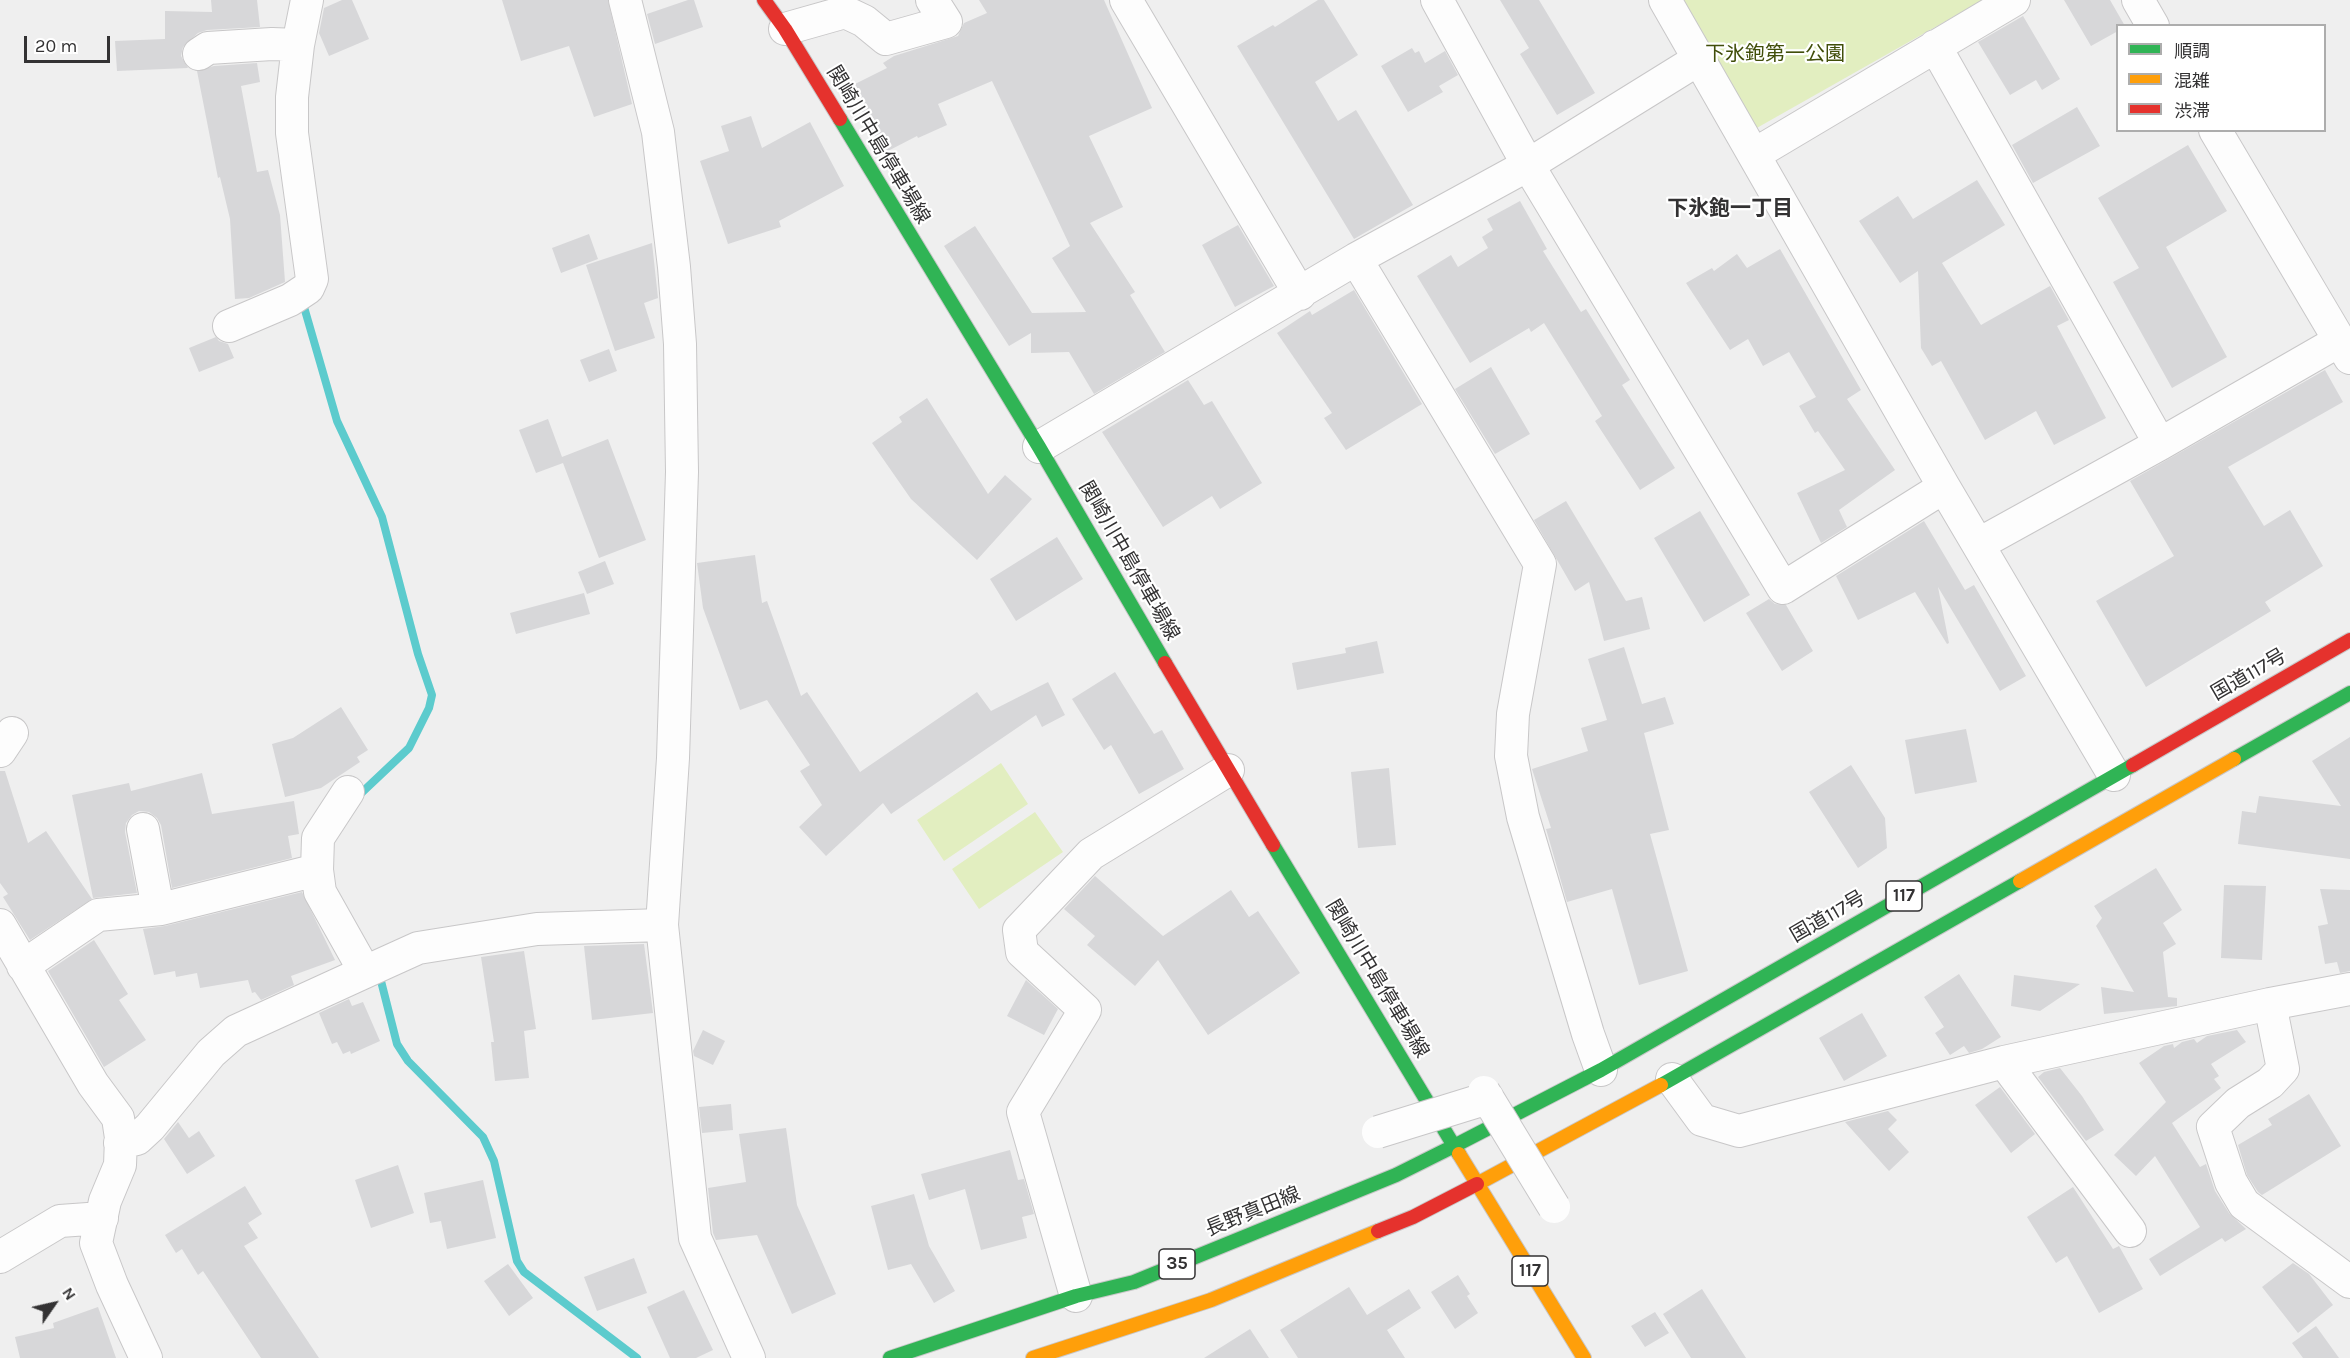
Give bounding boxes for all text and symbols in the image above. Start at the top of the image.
scale bar [27,24,112,62]
legend [2116,24,2326,132]
text: 20 m [35,35,77,57]
text: 順調 [2174,40,2210,62]
park label: 下氷鉋第一公園 [1705,42,1845,66]
street label: 関崎川中島停車場線 [821,62,935,228]
text: 混雑 [2174,70,2210,92]
text: 渋滞 [2174,100,2210,122]
district label: 下氷鉋一丁目 [1667,196,1793,222]
street label: 関崎川中島停車場線 [1074,477,1184,645]
street label: 国道117号 [2207,644,2291,706]
road number: 117 [1886,881,1922,911]
street label: 国道117号 [1786,886,1870,948]
street label: 関崎川中島停車場線 [1320,896,1434,1062]
street label: 長野真田線 [1202,1182,1304,1242]
road number: 35 [1159,1249,1195,1279]
road number: 117 [1512,1256,1548,1286]
north arrow [24,1274,84,1334]
text: N [58,1284,80,1304]

